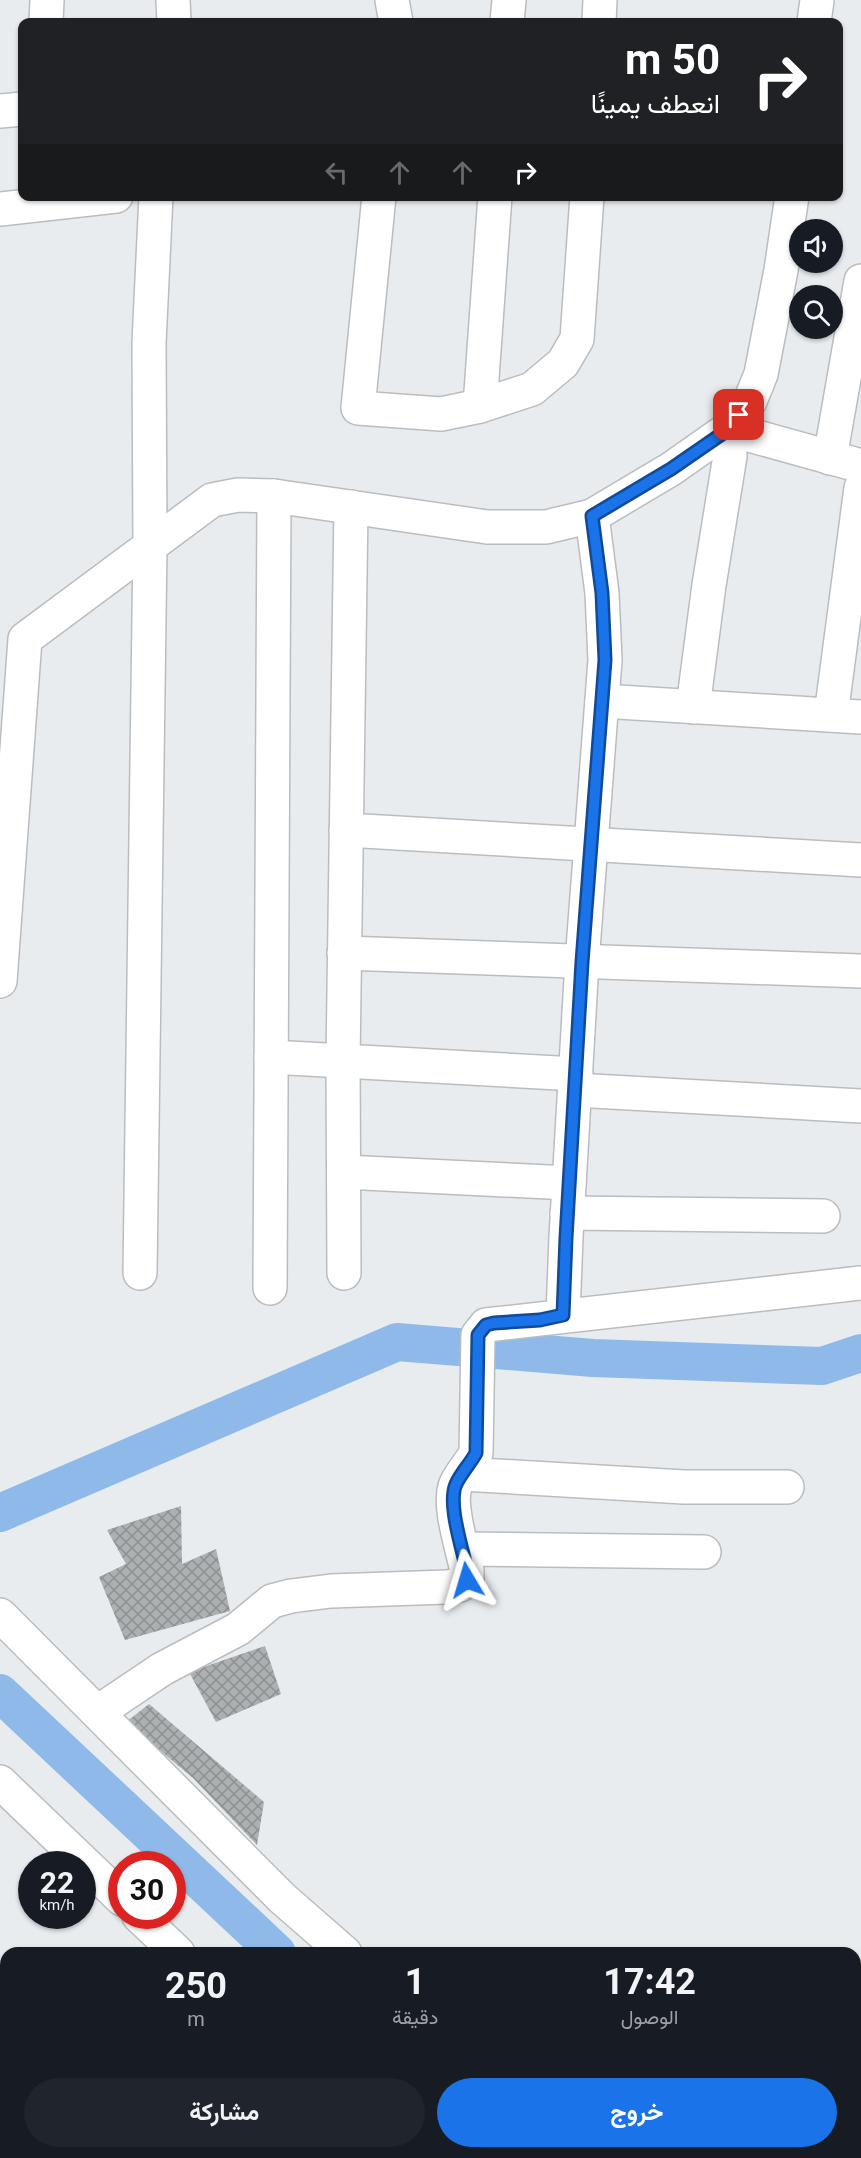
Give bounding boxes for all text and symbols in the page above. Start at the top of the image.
text: 50 m [625,35,720,84]
icon: right [741,42,819,120]
text: انعطف يمينًا [591,88,720,120]
icon: left [320,156,353,189]
icon: ahead [383,156,416,189]
icon: ahead [446,156,479,189]
icon: right [509,156,542,189]
map controls [789,219,843,339]
button: sound [789,219,843,273]
button: search [789,285,843,339]
pin [713,389,764,440]
icon: arrive [722,398,755,431]
position arrow [435,1548,499,1612]
speed limit sign: 30 [108,1851,186,1929]
text: 22 [40,1865,74,1900]
text: km/h [39,1896,75,1914]
text: 1 [405,1961,425,2003]
text: 17:42 [603,1961,696,2003]
text: 250 [165,1965,227,2007]
text: دقيقة [392,2005,438,2029]
text: الوصول [621,2005,678,2029]
text: m [187,2007,205,2031]
button: مشاركة [24,2078,425,2147]
button: خروج [437,2078,837,2147]

